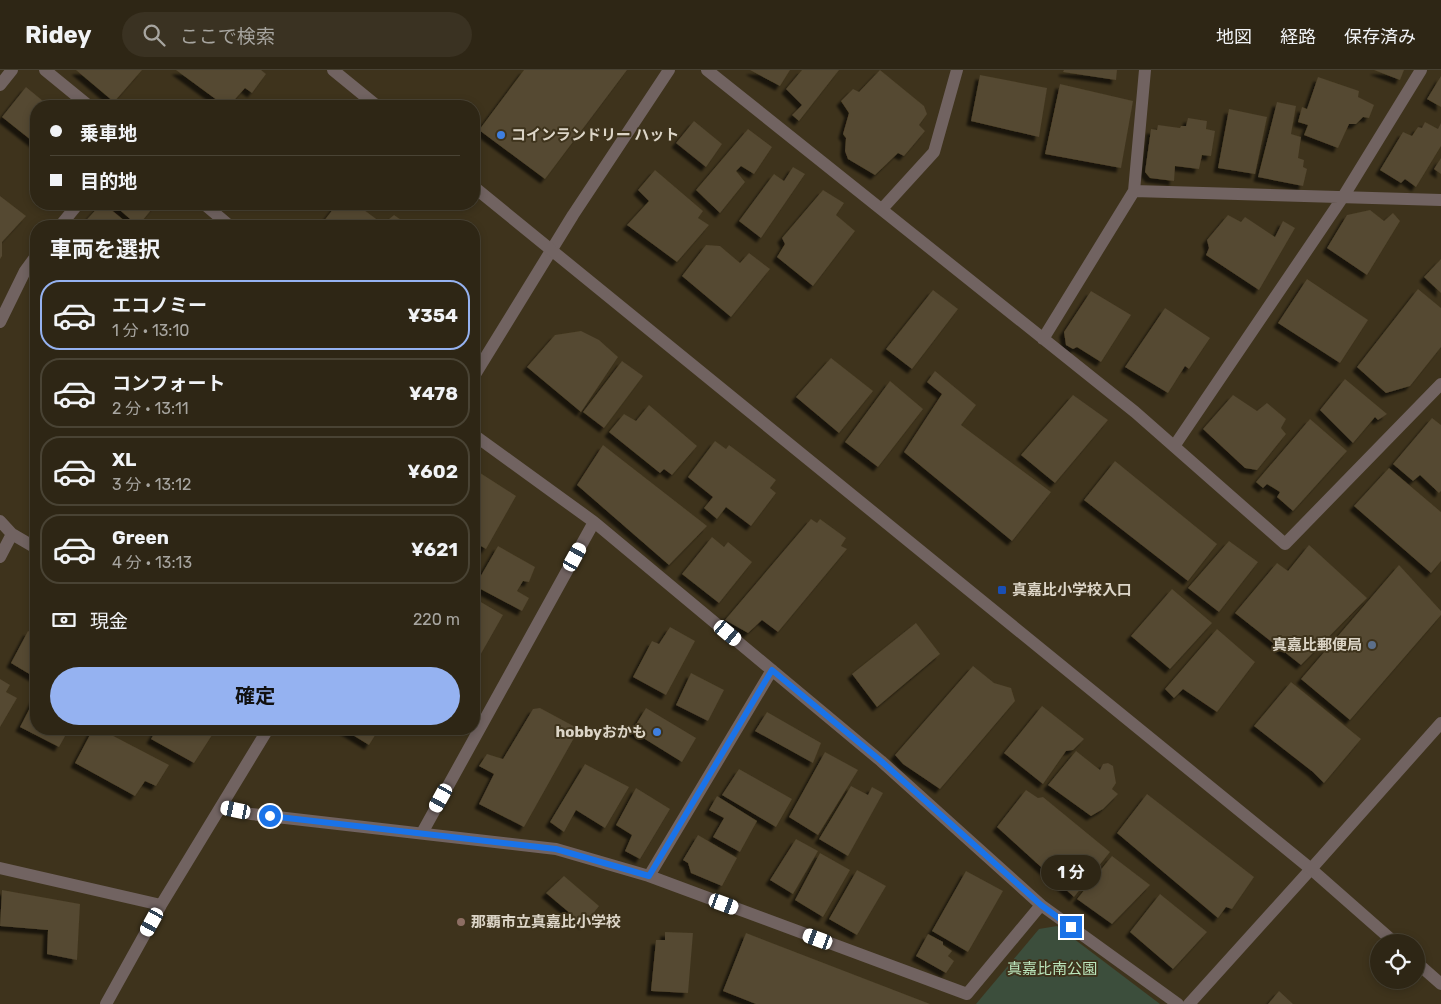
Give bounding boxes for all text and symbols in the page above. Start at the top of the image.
search box [122,12,472,57]
text: Ridey [25,21,92,49]
icon: search [140,21,168,49]
text: ここで検索 [180,25,275,48]
text: 地図 [1216,26,1252,48]
text: 経路 [1280,26,1316,48]
text: 保存済み [1344,26,1416,48]
text: 乗車地 [80,122,137,145]
place label: コインランドリー ハット [511,126,679,144]
marker: コインランドリー ハット [495,129,507,141]
text: 目的地 [80,170,137,193]
text: 車両を選択 [50,236,160,263]
icon: car [52,293,97,338]
text: エコノミー [112,294,207,317]
text: ¥354 [407,304,458,327]
text: 1 分 · 13:10 [112,321,189,340]
icon: car [52,371,97,416]
text: コンフォート [112,372,225,395]
text: ¥478 [409,382,458,405]
text: 2 分 · 13:11 [112,399,189,418]
text: XL [112,448,136,471]
icon: car [52,449,97,494]
text: ¥602 [407,460,458,483]
text: 3 分 · 13:12 [112,475,191,494]
text: Green [112,526,169,549]
icon: car [52,527,97,572]
text: ¥621 [411,538,458,561]
car [561,540,588,574]
text: 4 分 · 13:13 [112,553,192,572]
place label: 真嘉比小学校入口 [1012,581,1132,599]
marker: 真嘉比小学校入口 [996,584,1008,596]
icon: cash [50,606,78,634]
text: 現金 [90,610,128,633]
text: 220 m [413,610,460,629]
car [711,618,744,648]
place label: 真嘉比郵便局 [1272,636,1362,654]
marker: 真嘉比郵便局 [1366,639,1378,651]
button: 確定 [50,667,460,725]
place label: hobbyおかも [556,723,647,741]
marker: hobbyおかも [651,726,663,738]
car [427,781,454,815]
car [219,800,252,820]
route start [259,805,281,827]
callout: 1 分 [1041,854,1101,890]
text: 1 分 [1057,863,1085,882]
car [707,892,740,916]
car [138,905,165,939]
place label: 那覇市立真嘉比小学校 [471,913,621,931]
marker: 那覇市立真嘉比小学校 [455,916,467,928]
route end [1060,916,1082,938]
car [801,927,834,951]
map controls [1370,934,1425,989]
button: locate [1370,934,1425,989]
park label: 真嘉比南公園 [1007,960,1097,978]

